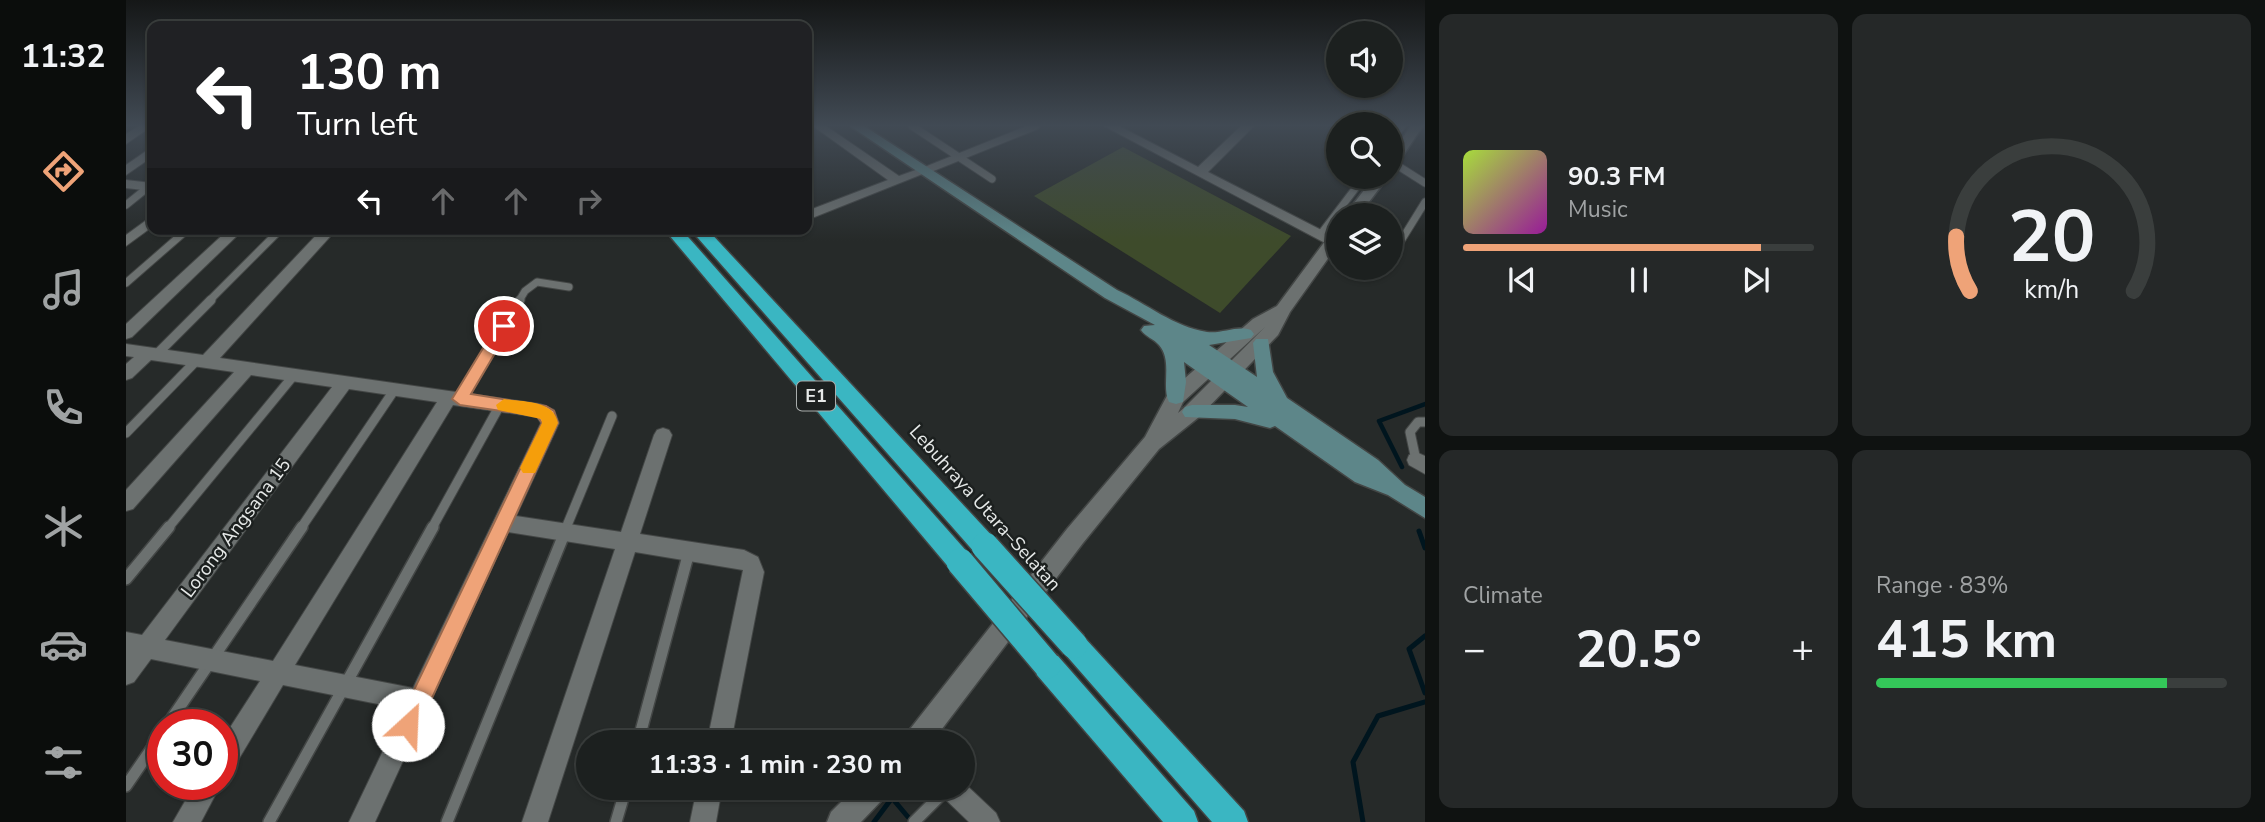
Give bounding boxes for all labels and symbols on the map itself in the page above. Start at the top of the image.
pin [474,296,534,356]
road number: E1 [797,382,835,410]
street label: Lebuhraya Utara–Selatan [903,419,1067,597]
street label: Lorong Angsana 15 [175,453,297,603]
position arrow [371,688,445,762]
speed limit sign: 30 [147,709,238,800]

